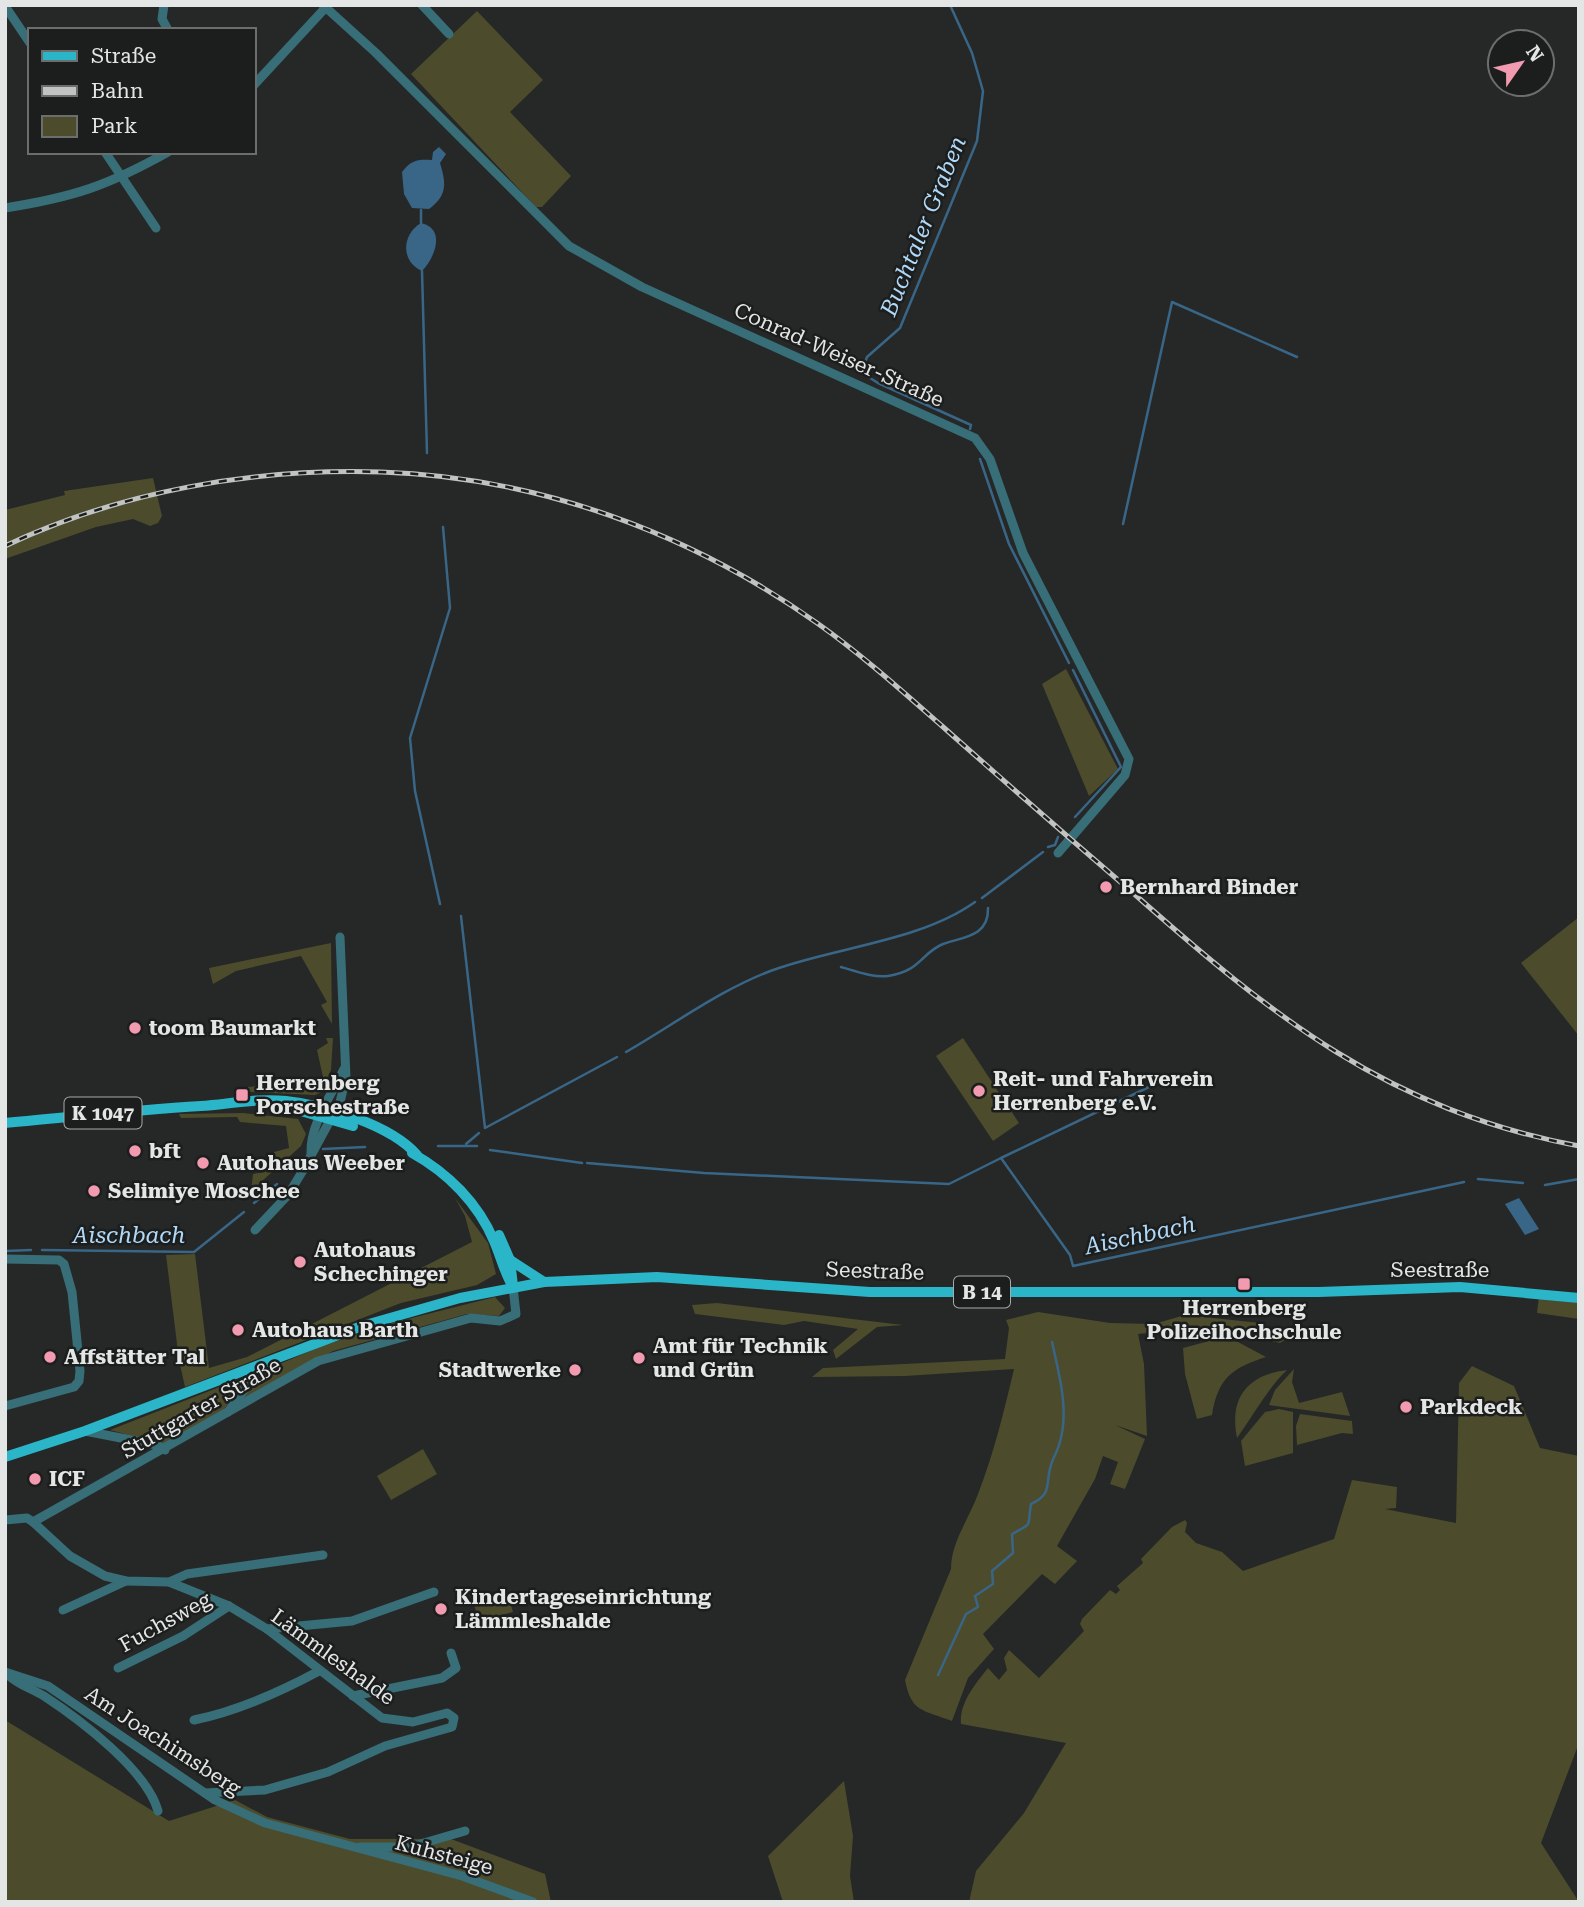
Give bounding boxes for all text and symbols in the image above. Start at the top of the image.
legend [28,28,256,154]
north arrow [1486,28,1556,98]
text: N [1521,41,1549,67]
text: Straße [91,44,156,68]
text: Bahn [91,79,144,103]
text: Park [91,114,137,138]
water label: Buchtaler Graben [875,132,972,321]
street label: Conrad-Weiser-Straße [731,298,947,412]
place label: Bernhard Binder [1120,875,1299,899]
marker: Bernhard Binder [1098,879,1114,895]
place label: toom Baumarkt [149,1016,316,1040]
marker: toom Baumarkt [127,1020,143,1036]
place label: Reit- und Fahrverein Herrenberg e.V. [993,1067,1213,1115]
place label: Herrenberg Porschestraße [256,1071,410,1119]
marker: Reit- und Fahrverein Herrenberg e.V. [971,1083,987,1099]
marker: Herrenberg Porschestraße [234,1087,250,1103]
road number: K 1047 [64,1098,142,1128]
place label: bft [149,1139,181,1163]
marker: bft [127,1143,143,1159]
place label: Autohaus Weeber [217,1151,405,1175]
marker: Autohaus Weeber [195,1155,211,1171]
place label: Selimiye Moschee [108,1179,300,1203]
marker: Selimiye Moschee [86,1183,102,1199]
water label: Aischbach [1080,1211,1198,1261]
water label: Aischbach [71,1222,185,1249]
place label: Autohaus Schechinger [314,1238,448,1286]
marker: Autohaus Schechinger [292,1254,308,1270]
street label: Seestraße [825,1257,925,1285]
street label: Seestraße [1391,1258,1489,1282]
road number: B 14 [954,1276,1010,1308]
marker: Herrenberg Polizeihochschule [1236,1276,1252,1292]
place label: Herrenberg Polizeihochschule [1146,1296,1342,1344]
place label: Autohaus Barth [252,1318,419,1342]
marker: Autohaus Barth [230,1322,246,1338]
place label: Amt für Technik und Grün [653,1334,828,1382]
place label: Affstätter Tal [64,1345,205,1369]
marker: Affstätter Tal [42,1349,58,1365]
marker: Amt für Technik und Grün [631,1350,647,1366]
street label: Stuttgarter Straße [117,1353,285,1463]
place label: Stadtwerke [439,1358,561,1382]
marker: Stadtwerke [567,1362,583,1378]
place label: Parkdeck [1420,1395,1523,1419]
marker: Parkdeck [1398,1399,1414,1415]
place label: ICF [49,1467,85,1491]
marker: ICF [27,1471,43,1487]
place label: Kindertageseinrichtung Lämmleshalde [455,1585,711,1633]
street label: Fuchsweg [115,1587,215,1657]
marker: Kindertageseinrichtung Lämmleshalde [433,1601,449,1617]
street label: Lämmleshalde [266,1604,400,1710]
street label: Am Joachimsberg [81,1682,245,1800]
street label: Kuhsteige [393,1830,495,1880]

